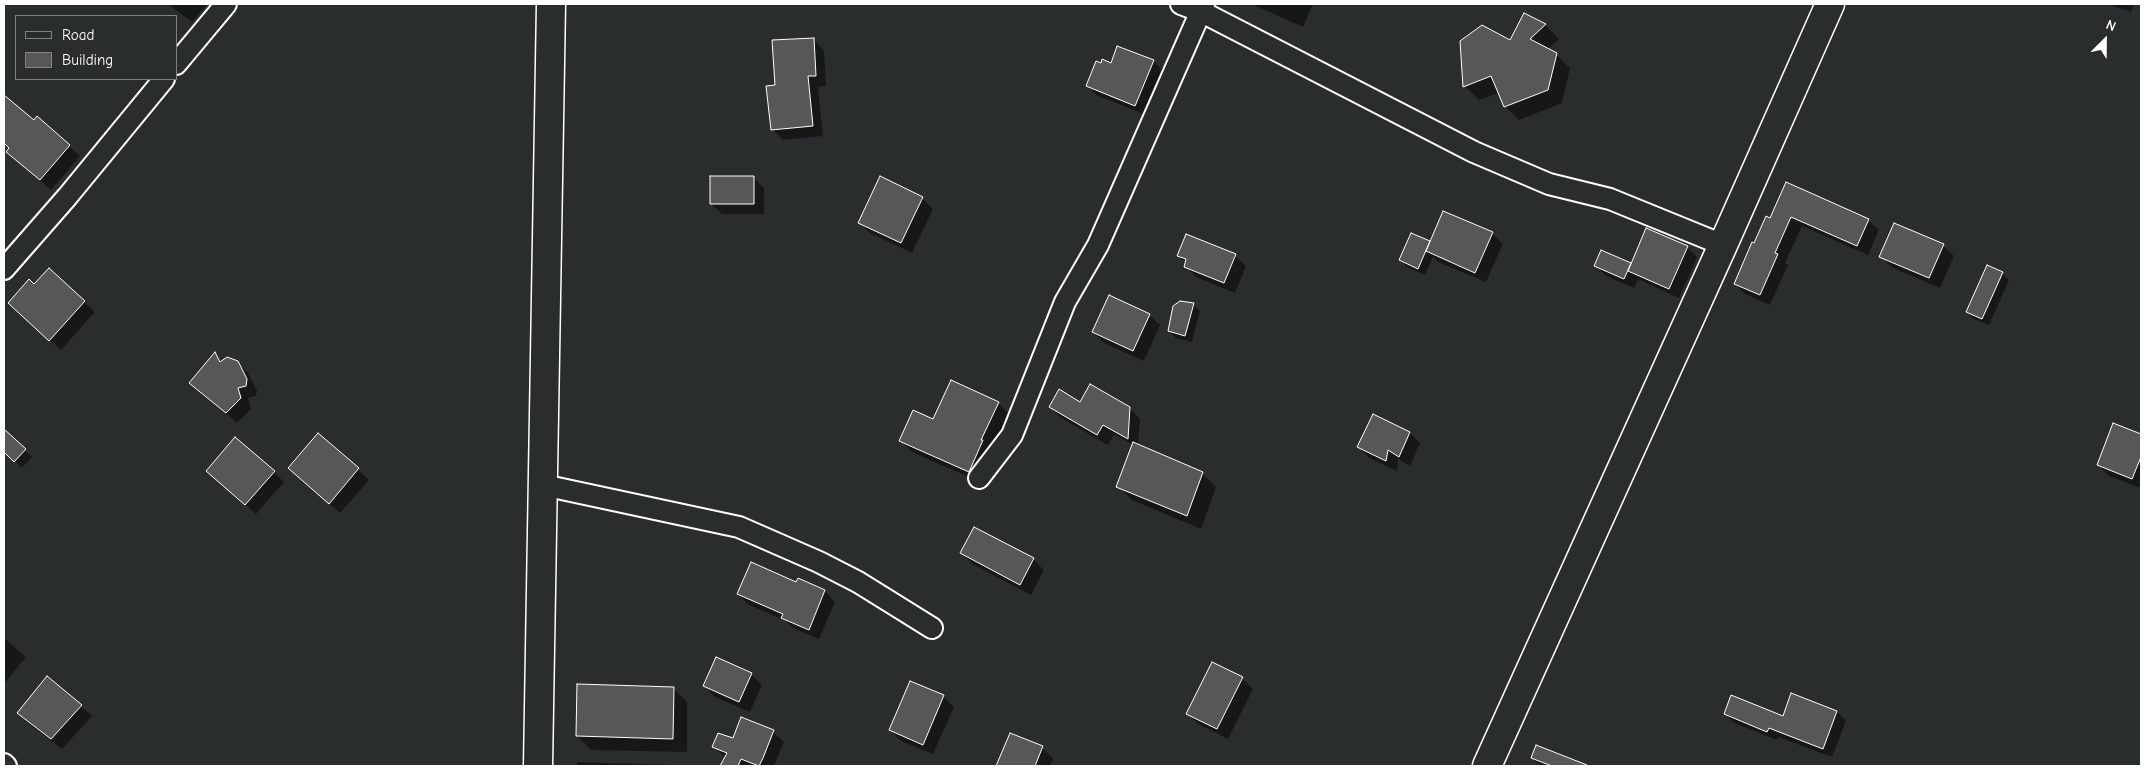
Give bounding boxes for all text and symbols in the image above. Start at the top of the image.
legend [15,15,178,80]
north arrow [2080,15,2130,65]
text: N [2104,16,2119,35]
text: Road [62,26,94,44]
text: Building [62,51,113,69]

